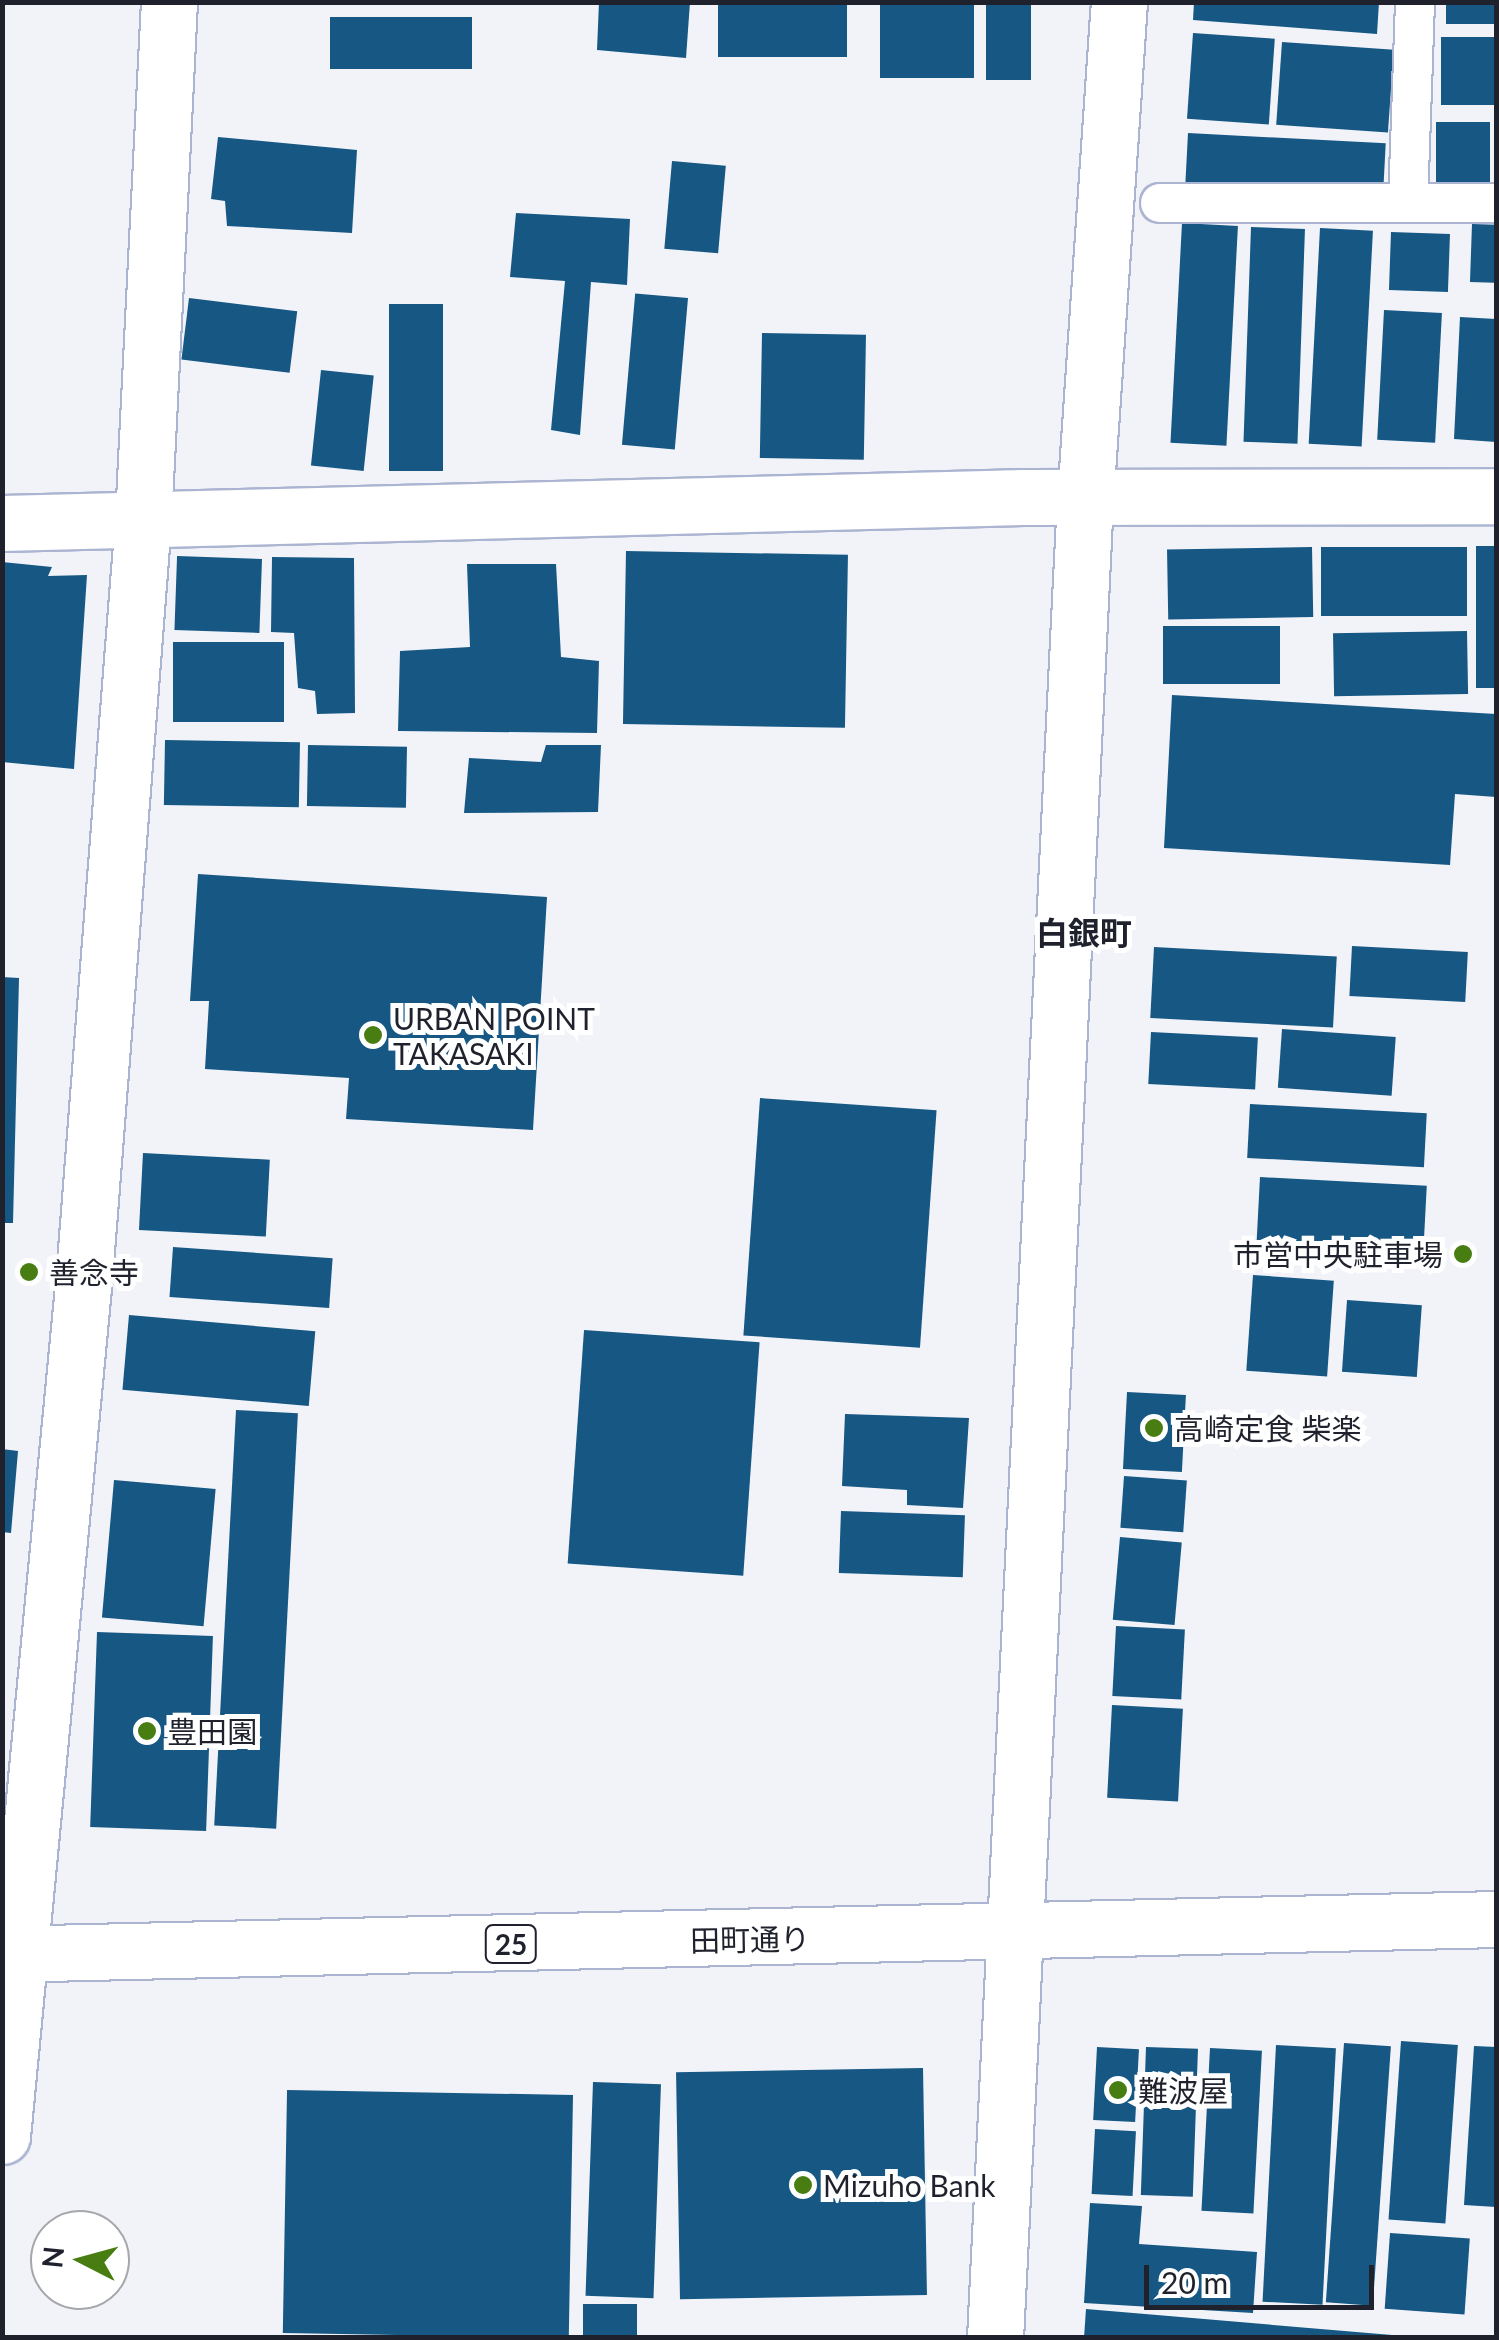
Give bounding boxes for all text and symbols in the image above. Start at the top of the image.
district label: 白銀町 [1036,914,1132,952]
place label: URBAN POINT TAKASAKI [393,1000,595,1070]
marker: URBAN POINT TAKASAKI [362,1024,384,1046]
place label: 市営中央駐車場 [1233,1236,1443,1272]
marker: 市営中央駐車場 [1452,1243,1474,1265]
place label: 善念寺 [49,1254,139,1290]
marker: 善念寺 [18,1261,40,1283]
place label: 高崎定食 柴楽 [1174,1410,1362,1446]
marker: 高崎定食 柴楽 [1143,1417,1165,1439]
place label: 豊田園 [167,1713,257,1749]
marker: 豊田園 [136,1720,158,1742]
street label: 田町通り [690,1920,810,1958]
road number: 25 [484,1921,538,1967]
place label: 難波屋 [1138,2072,1228,2108]
marker: 難波屋 [1107,2079,1129,2101]
place label: Mizuho Bank [823,2167,996,2203]
marker: Mizuho Bank [792,2174,814,2196]
north arrow [30,2210,130,2310]
text: N [34,2245,70,2270]
scale bar [1149,2245,1379,2307]
text: 20 m [1161,2264,1228,2300]

